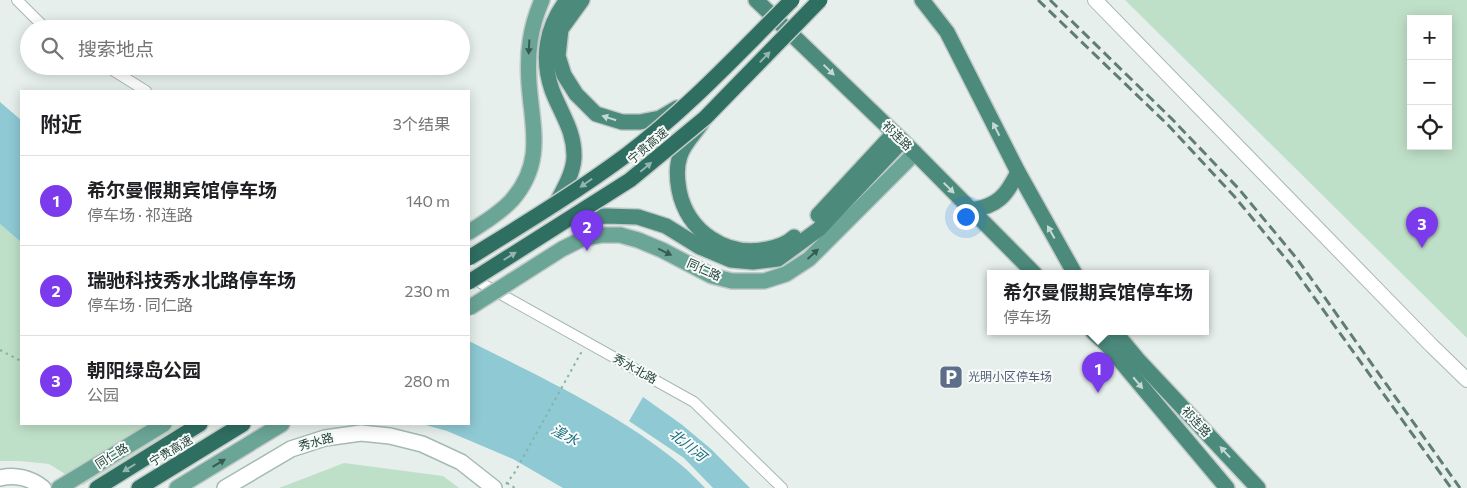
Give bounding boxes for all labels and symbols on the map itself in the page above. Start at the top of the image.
one-way arrow [524,39,532,55]
one-way arrow [759,51,771,63]
one-way arrow [822,64,834,76]
one-way arrow [601,114,616,122]
street label: 祁连路 [880,118,916,153]
one-way arrow [992,122,1000,136]
street label: 宁贵高速 [624,124,670,166]
one-way arrow [639,161,652,172]
one-way arrow [579,178,593,188]
one-way arrow [943,182,955,194]
your location [953,204,979,230]
pin: 3 [1406,207,1438,248]
pin: 2 [571,210,603,251]
one-way arrow [1047,224,1055,239]
one-way arrow [658,248,672,256]
one-way arrow [807,248,819,260]
one-way arrow [503,251,517,261]
street label: 同仁路 [685,255,724,283]
street label: 秀水北路 [611,350,660,386]
pin: 1 [1082,352,1114,393]
parking icon: 光明小区停车场 [938,364,964,390]
place label: 光明小区停车场 [968,369,1052,383]
one-way arrow [1132,376,1144,388]
street label: 祁连路 [1179,403,1214,439]
water label: 湟水 [549,420,582,449]
water label: 北川河 [667,425,712,466]
street label: 秀水路 [297,430,335,452]
street label: 宁贵高速 [146,432,195,469]
street label: 同仁路 [92,440,130,471]
one-way arrow [1219,447,1231,459]
one-way arrow [212,458,225,468]
one-way arrow [123,464,136,473]

